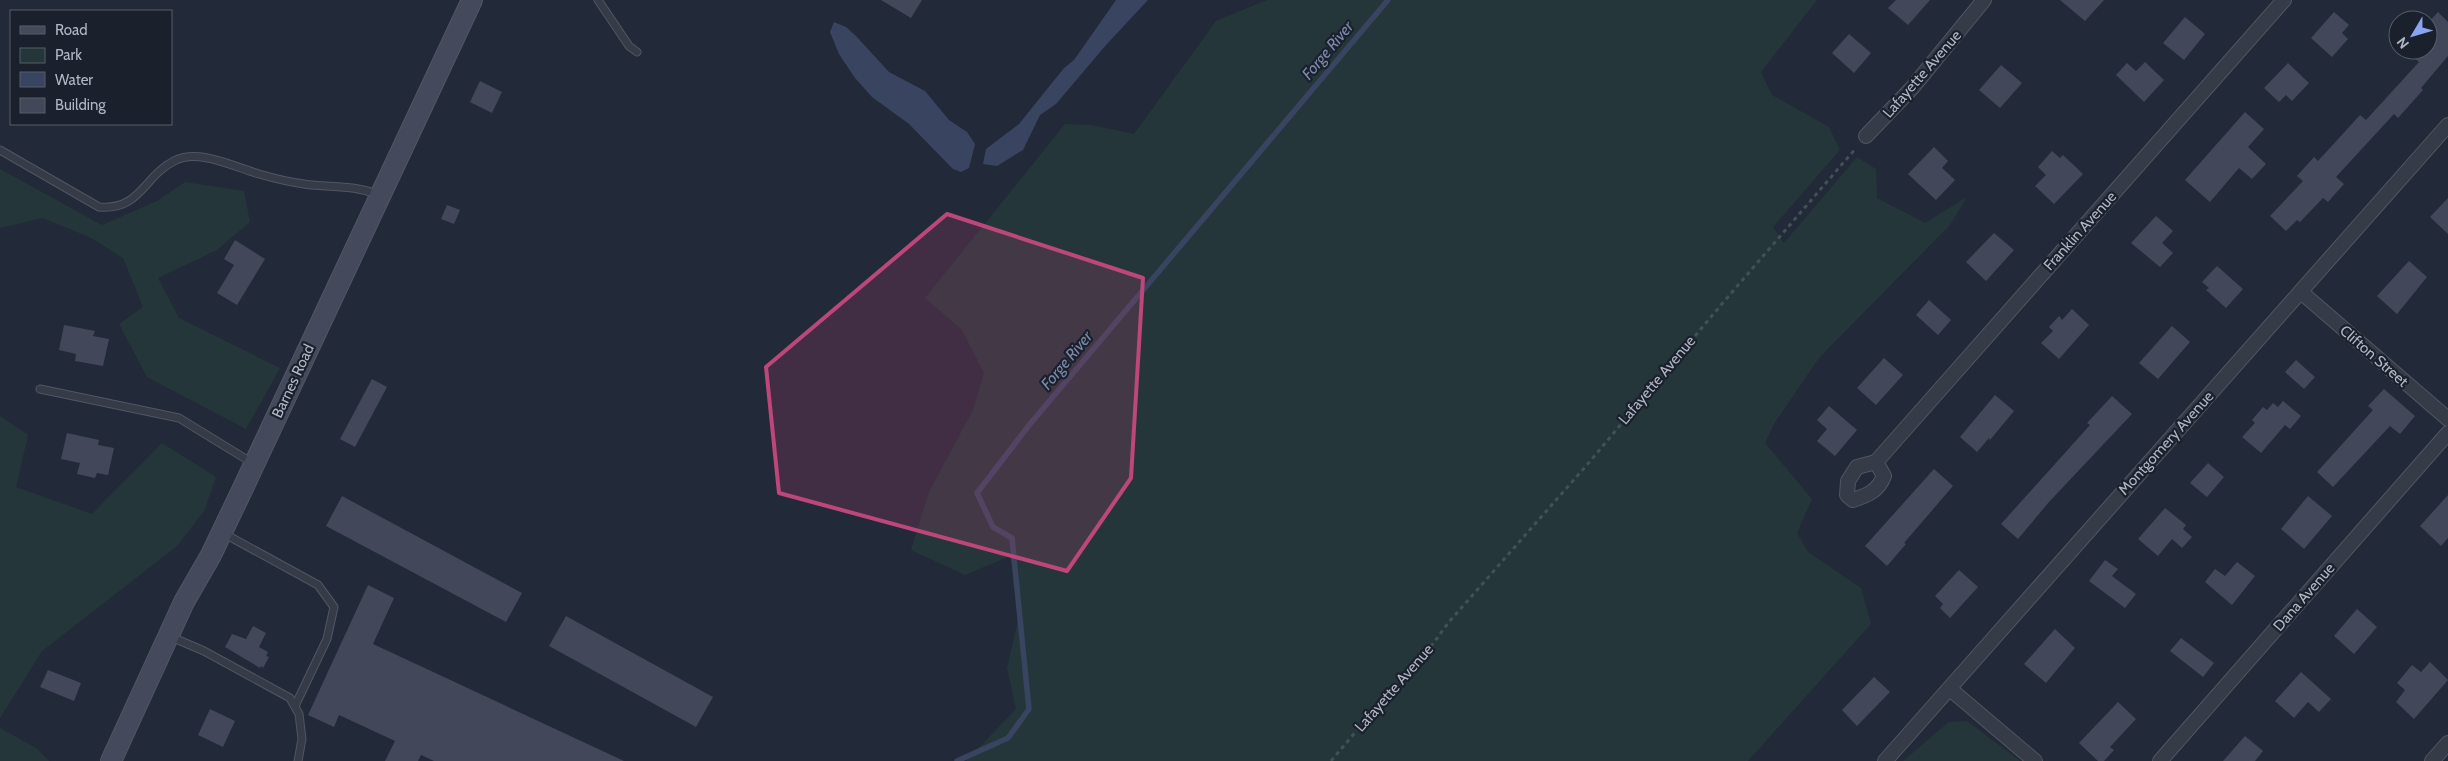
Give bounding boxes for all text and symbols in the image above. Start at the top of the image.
legend [10,10,172,125]
north arrow [2388,10,2438,60]
water label: Forge River [1298,17,1358,83]
text: Road [55,21,88,39]
street label: Lafayette Avenue [1879,26,1965,121]
text: N [2393,34,2413,52]
text: Park [55,46,82,64]
text: Water [55,71,93,89]
text: Building [55,96,106,114]
street label: Franklin Avenue [2040,188,2120,274]
street label: Clifton Street [2336,321,2412,391]
water label: Forge River [1037,327,1097,393]
street label: Lafayette Avenue [1615,332,1700,428]
street label: Barnes Road [268,341,318,421]
street label: Montgomery Avenue [2115,387,2218,499]
street label: Dana Avenue [2269,559,2339,635]
street label: Lafayette Avenue [1351,640,1437,735]

